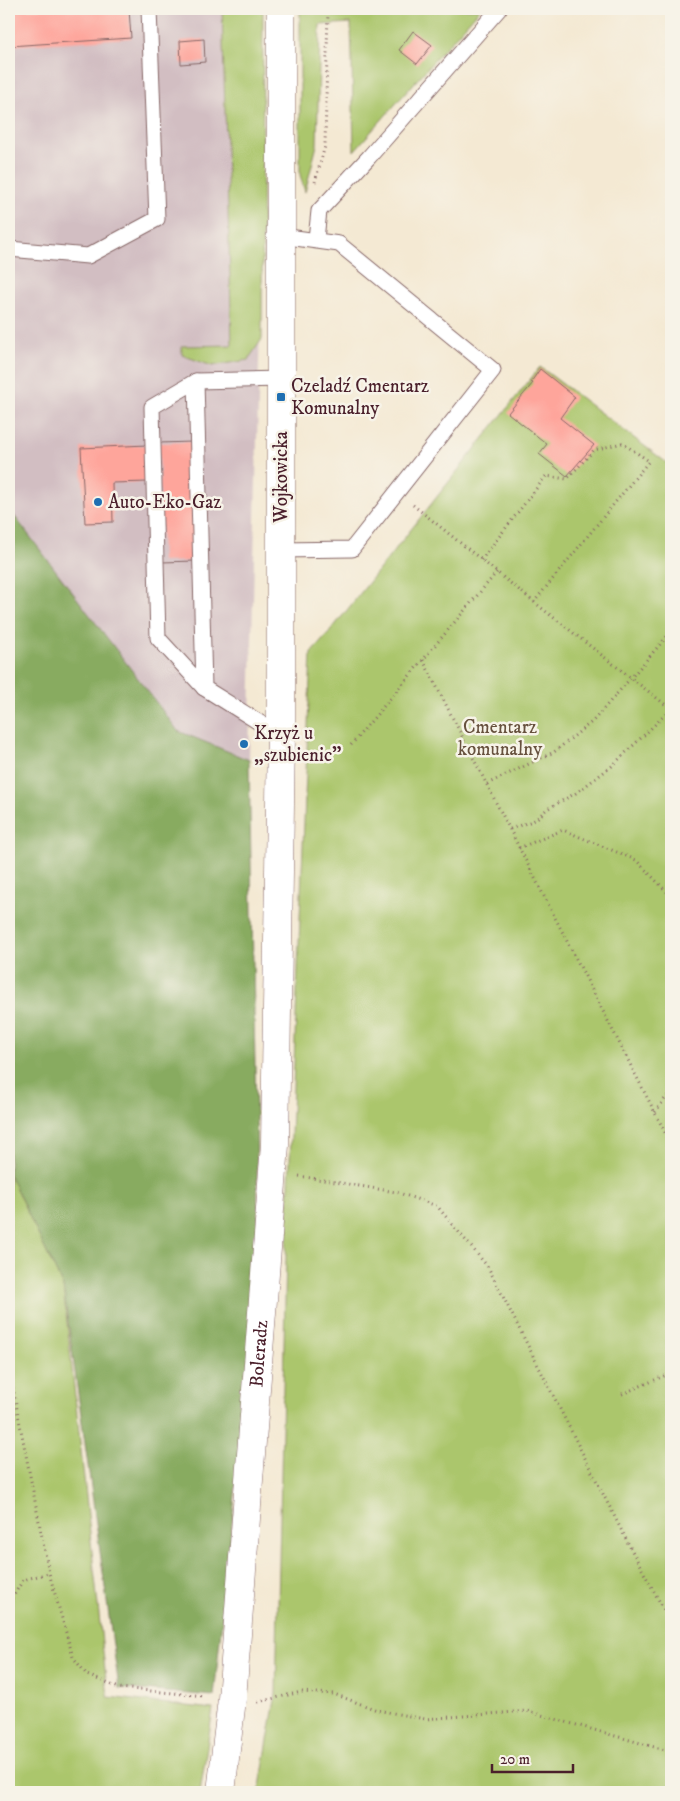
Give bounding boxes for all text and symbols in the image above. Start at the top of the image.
place label: Czeladź Cmentarz Komunalny [291,375,429,420]
marker: Czeladź Cmentarz Komunalny [275,391,287,403]
street label: Wojkowicka [270,431,293,524]
place label: Auto-Eko-Gaz [108,491,222,514]
marker: Auto-Eko-Gaz [92,496,104,508]
park label: Cmentarz komunalny [458,716,543,761]
place label: Krzyż u „szubienic” [254,722,342,767]
marker: Krzyż u „szubienic” [238,738,250,750]
street label: Boleradz [245,1319,273,1388]
scale bar [492,1741,574,1773]
text: 20 m [500,1750,530,1769]

